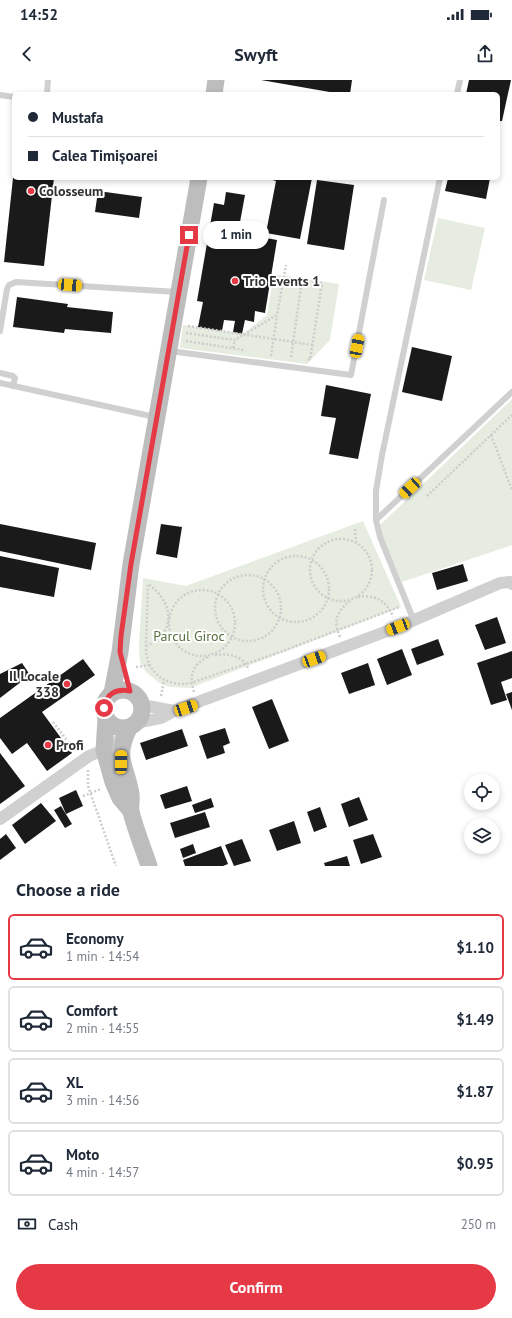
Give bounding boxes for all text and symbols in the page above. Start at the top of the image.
text: 14:52 [20,5,58,24]
icon: back [16,43,38,65]
text: Swyft [234,43,278,66]
icon: share [474,43,496,65]
text: Mustafa [52,108,103,127]
text: Calea Timișoarei [52,146,158,165]
place label: Colosseum [39,182,103,200]
marker: Colosseum [26,186,36,196]
callout: 1 min [203,221,269,249]
route end [180,226,198,244]
text: 1 min [220,226,252,243]
place label: Trio Events 1 [243,272,320,290]
marker: Trio Events 1 [230,276,240,286]
car [58,278,82,292]
car [349,333,365,359]
car [397,475,423,501]
car [385,617,411,637]
park label: Parcul Giroc [153,627,225,645]
car [301,649,327,669]
place label: Il Locale 338 [9,667,59,701]
marker: Il Locale 338 [62,679,72,689]
car [173,698,199,718]
route start [95,699,113,717]
place label: Profi [56,736,84,754]
marker: Profi [43,740,53,750]
car [115,750,127,774]
map controls [464,774,500,854]
button: locate [464,774,500,810]
button: layers [464,818,500,854]
text: Choose a ride [16,878,120,901]
icon: car [18,929,54,965]
text: Economy [66,929,124,948]
text: $1.10 [456,938,494,957]
text: 1 min · 14:54 [66,948,139,965]
icon: car [18,1001,54,1037]
text: Comfort [66,1001,118,1020]
text: $1.49 [456,1010,494,1029]
text: 2 min · 14:55 [66,1020,139,1037]
icon: car [18,1073,54,1109]
text: XL [66,1073,83,1092]
text: $1.87 [456,1082,494,1101]
text: 3 min · 14:56 [66,1092,139,1109]
icon: car [18,1145,54,1181]
text: Moto [66,1145,99,1164]
text: $0.95 [456,1154,494,1173]
text: 4 min · 14:57 [66,1164,139,1181]
icon: cash [16,1213,38,1235]
text: Cash [48,1215,78,1234]
text: 250 m [461,1216,496,1233]
button: Confirm [16,1264,496,1310]

